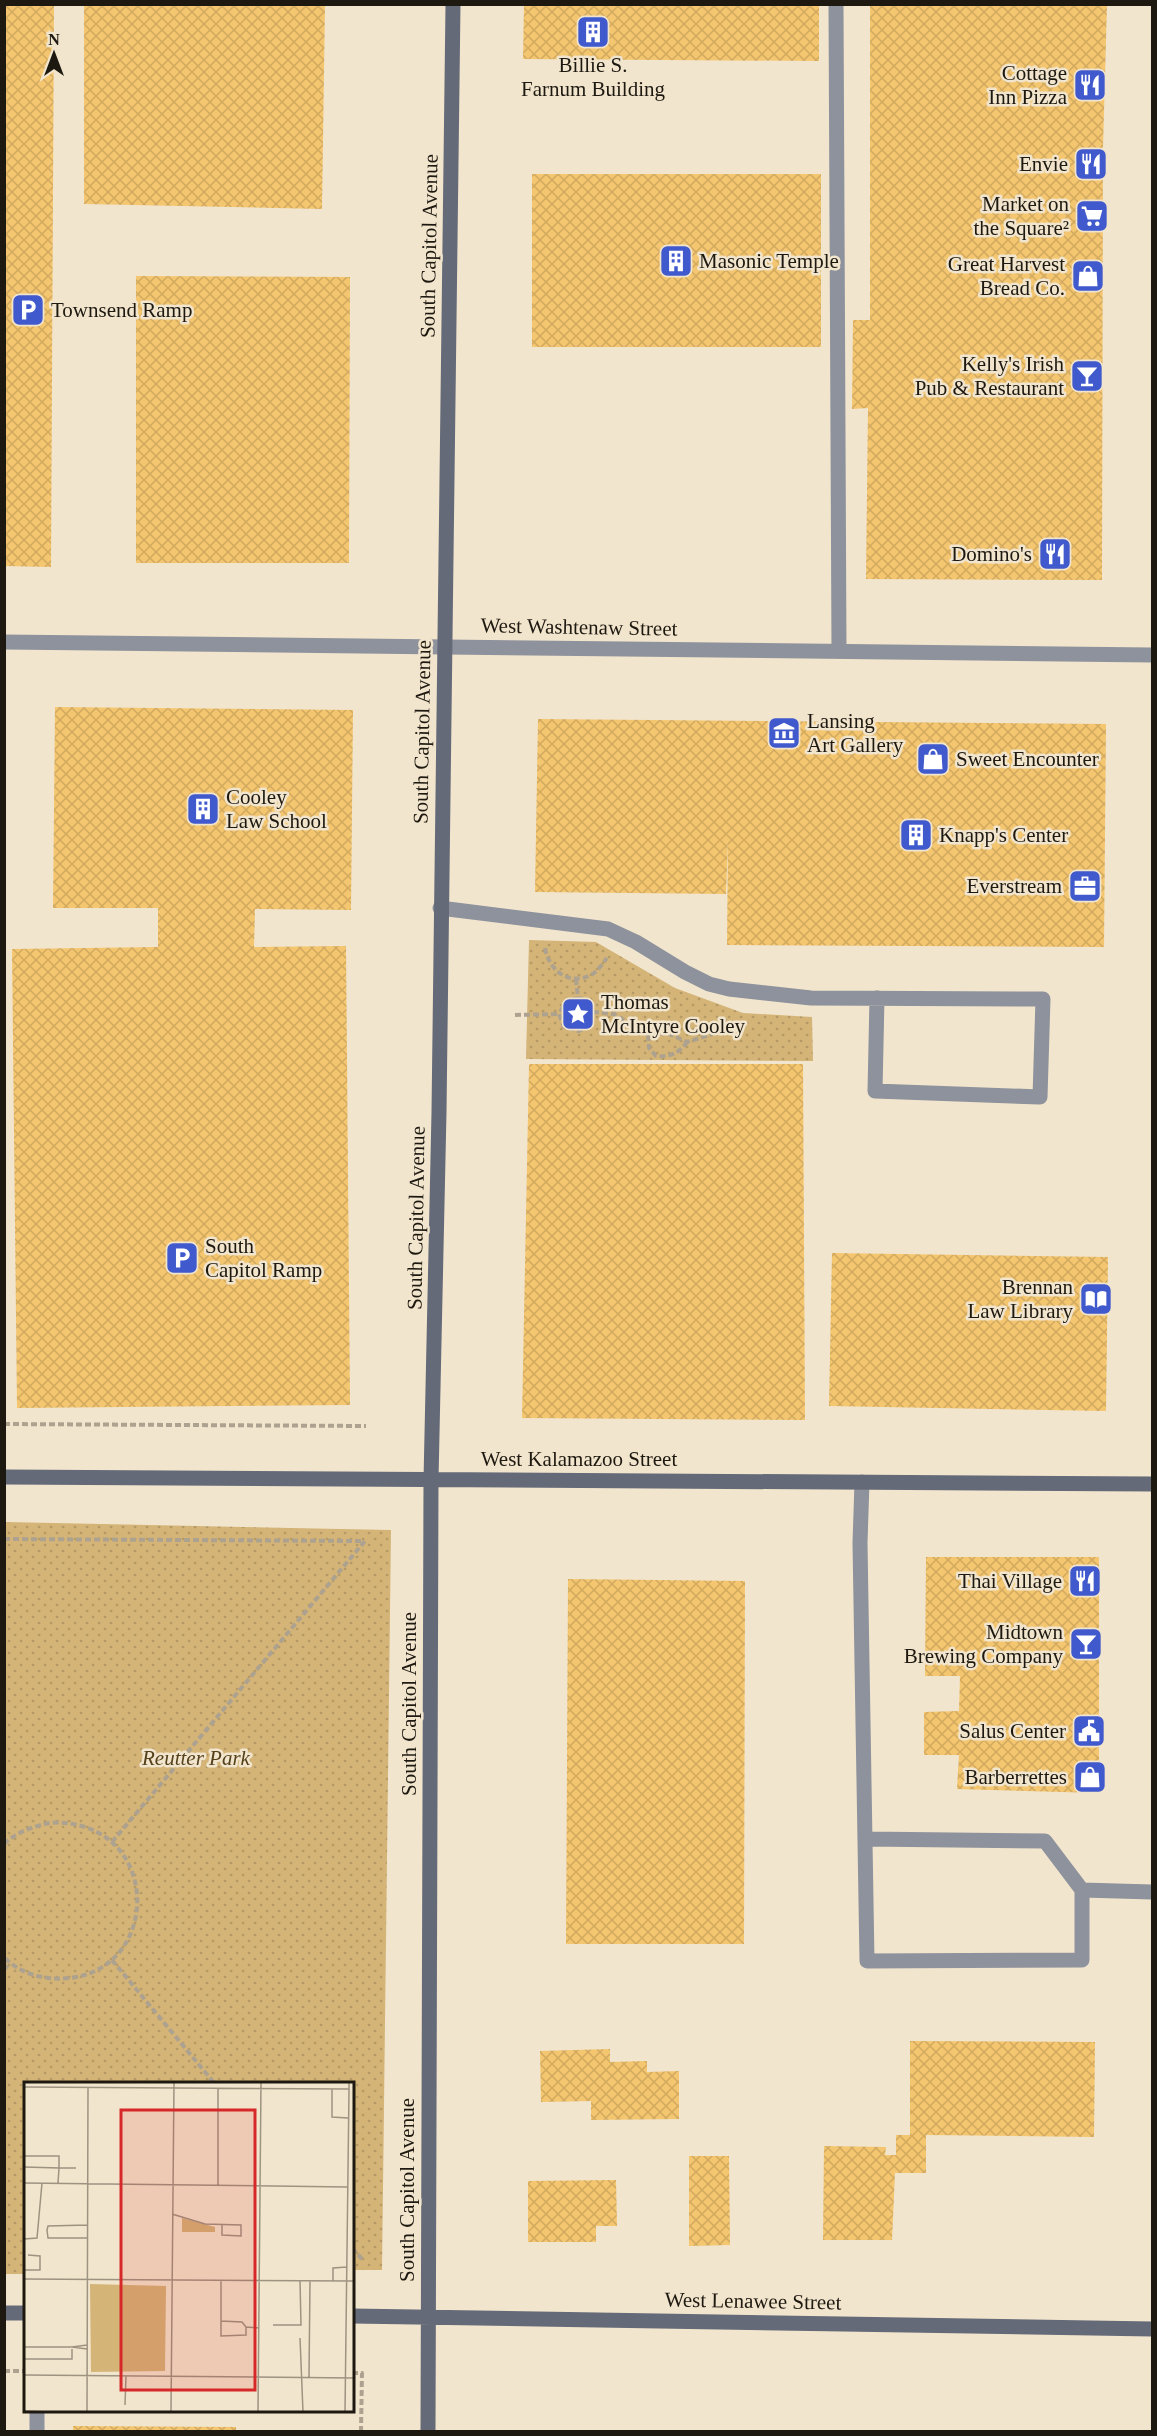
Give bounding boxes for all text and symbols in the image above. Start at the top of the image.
building icon: Billie S. Farnum Building [575,14,611,50]
north arrow [24,24,84,84]
text: N [48,31,60,48]
place label: Billie S. Farnum Building [521,53,666,101]
place label: Cottage Inn Pizza [988,61,1068,109]
restaurant icon: Cottage Inn Pizza [1072,67,1108,103]
restaurant icon: Envie [1073,146,1109,182]
place label: Envie [1019,152,1068,176]
street label: South Capitol Avenue [415,154,443,338]
place label: Market on the Square² [973,192,1069,240]
supermarket icon: Market on the Square² [1074,198,1110,234]
building icon: Masonic Temple [658,243,694,279]
place label: Masonic Temple [699,249,839,273]
place label: Great Harvest Bread Co. [948,252,1065,300]
shop icon: Great Harvest Bread Co. [1070,258,1106,294]
parking icon: Townsend Ramp [10,292,46,328]
place label: Townsend Ramp [51,298,192,322]
place label: Kelly's Irish Pub & Restaurant [915,352,1064,400]
bar icon: Kelly's Irish Pub & Restaurant [1069,358,1105,394]
restaurant icon: Domino's [1037,536,1073,572]
place label: Domino's [951,542,1032,566]
street label: West Washtenaw Street [480,613,678,641]
street label: South Capitol Avenue [408,640,436,824]
place label: Lansing Art Gallery [807,709,904,757]
museum icon: Lansing Art Gallery [766,715,802,751]
shop icon: Sweet Encounter [915,741,951,777]
place label: Sweet Encounter [956,747,1099,771]
place label: Cooley Law School [226,785,327,833]
building icon: Cooley Law School [185,791,221,827]
building icon: Knapp's Center [898,817,934,853]
place label: Knapp's Center [939,823,1068,847]
office icon: Everstream [1067,868,1103,904]
place label: Everstream [966,874,1062,898]
place label: Thomas McIntyre Cooley [601,990,746,1038]
place icon: Thomas McIntyre Cooley [560,996,596,1032]
street label: South Capitol Avenue [402,1126,430,1310]
place label: South Capitol Ramp [205,1234,322,1282]
parking icon: South Capitol Ramp [164,1240,200,1276]
place label: Brennan Law Library [967,1275,1073,1323]
library icon: Brennan Law Library [1078,1281,1114,1317]
street label: West Kalamazoo Street [481,1447,677,1471]
restaurant icon: Thai Village [1067,1563,1103,1599]
place label: Thai Village [958,1569,1062,1593]
street label: South Capitol Avenue [397,1612,421,1796]
place label: Midtown Brewing Company [904,1620,1063,1668]
bar icon: Midtown Brewing Company [1068,1626,1104,1662]
public building icon: Salus Center [1071,1713,1107,1749]
place label: Salus Center [959,1719,1066,1743]
park label: Reutter Park [141,1746,251,1770]
shop icon: Barberrettes [1072,1759,1108,1795]
place label: Barberrettes [964,1765,1067,1789]
inset map [24,2082,354,2412]
street label: South Capitol Avenue [395,2098,419,2282]
street label: West Lenawee Street [664,2287,842,2315]

